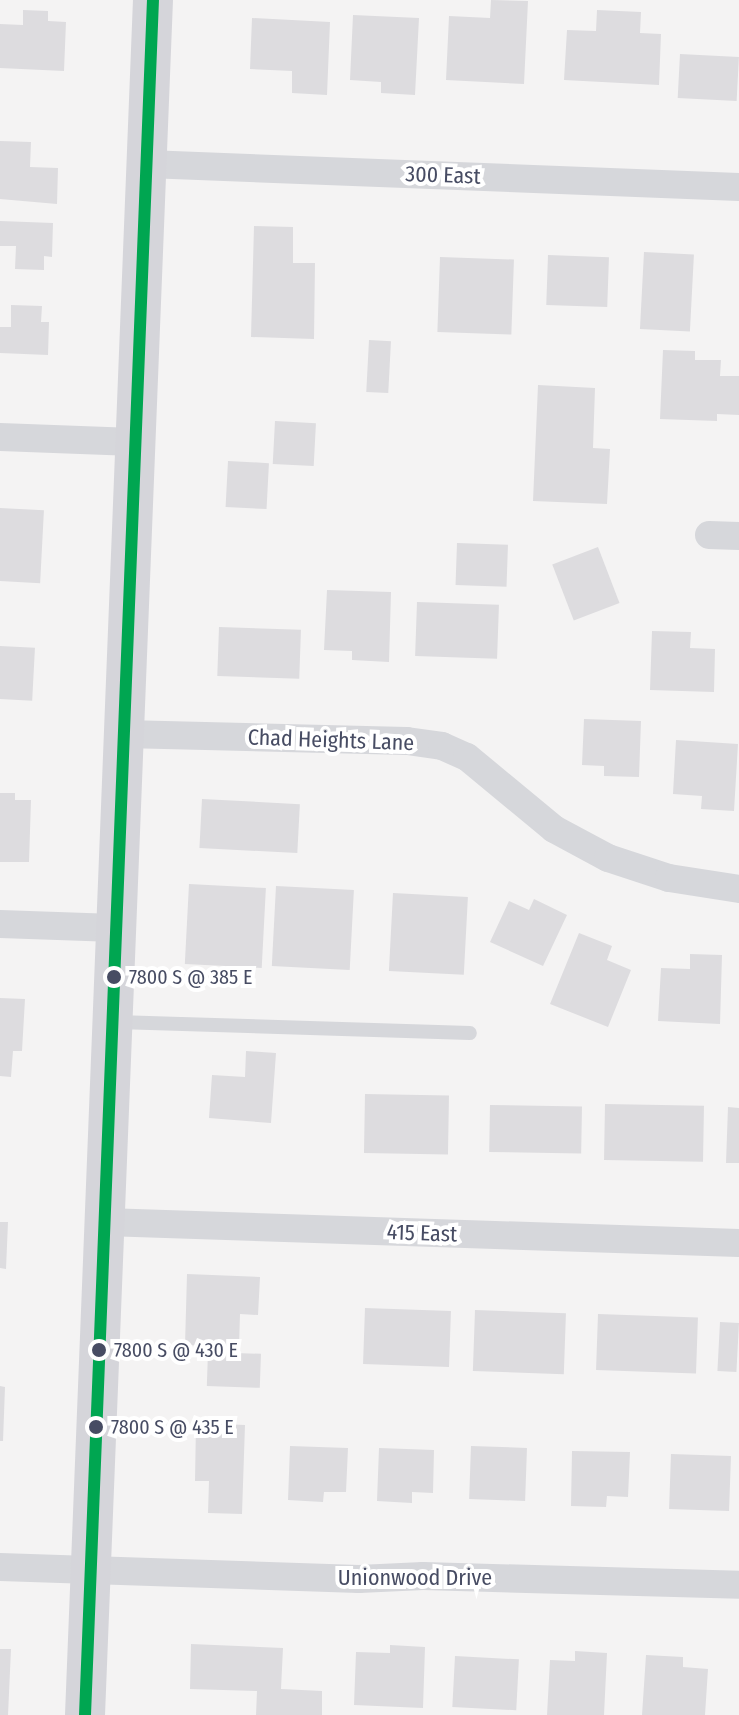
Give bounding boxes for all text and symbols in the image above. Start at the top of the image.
street label: 300 East [405,160,481,190]
street label: Chad Heights Lane [247,724,415,756]
place label: 7800 S @ 385 E [129,965,252,989]
marker: 7800 S @ 385 E [106,969,122,985]
street label: 415 East [386,1219,458,1247]
place label: 7800 S @ 430 E [114,1338,238,1362]
marker: 7800 S @ 430 E [91,1342,107,1358]
place label: 7800 S @ 435 E [111,1415,234,1439]
marker: 7800 S @ 435 E [88,1419,104,1435]
street label: Unionwood Drive [338,1565,492,1591]

